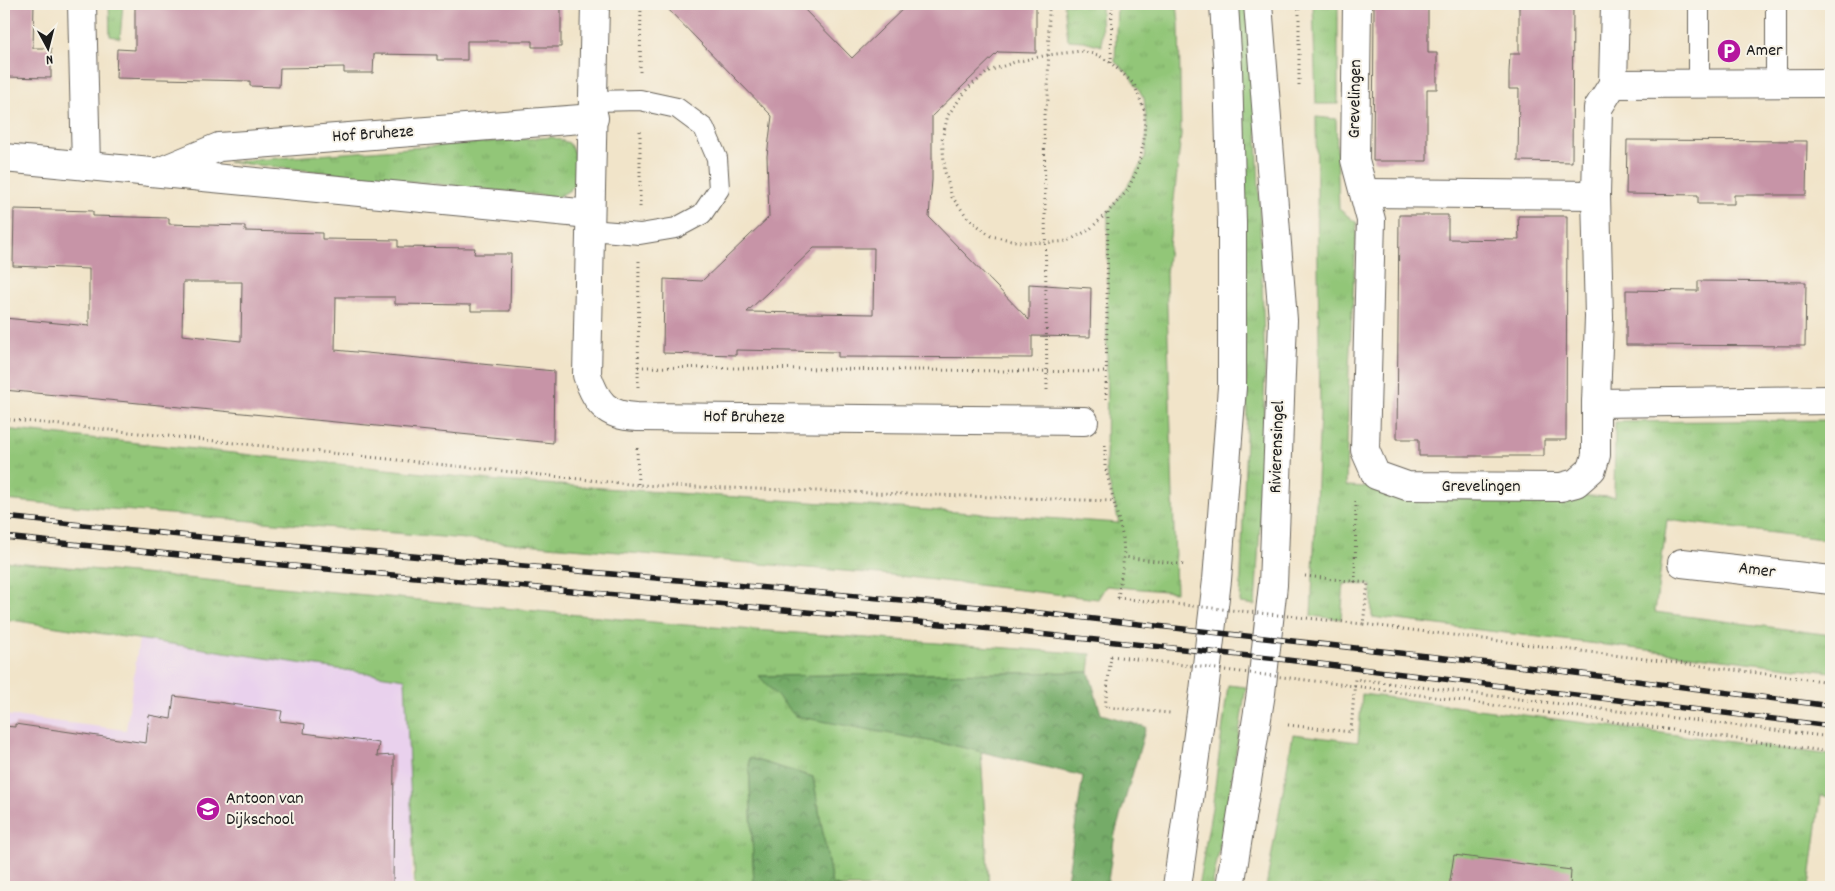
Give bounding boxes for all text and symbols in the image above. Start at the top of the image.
north arrow [22,22,72,72]
parking icon: Amer [1716,38,1742,64]
place label: Amer [1746,39,1783,64]
text: N [45,49,54,69]
street label: Grevelingen [1343,59,1369,139]
street label: Hof Bruheze [331,120,415,150]
street label: Rivierensingel [1264,399,1292,494]
street label: Hof Bruheze [703,405,785,431]
street label: Grevelingen [1441,475,1521,500]
street label: Amer [1737,556,1777,586]
place label: Antoon van Dijkschool [226,787,304,833]
school or university icon: Antoon van Dijkschool [195,796,221,822]

